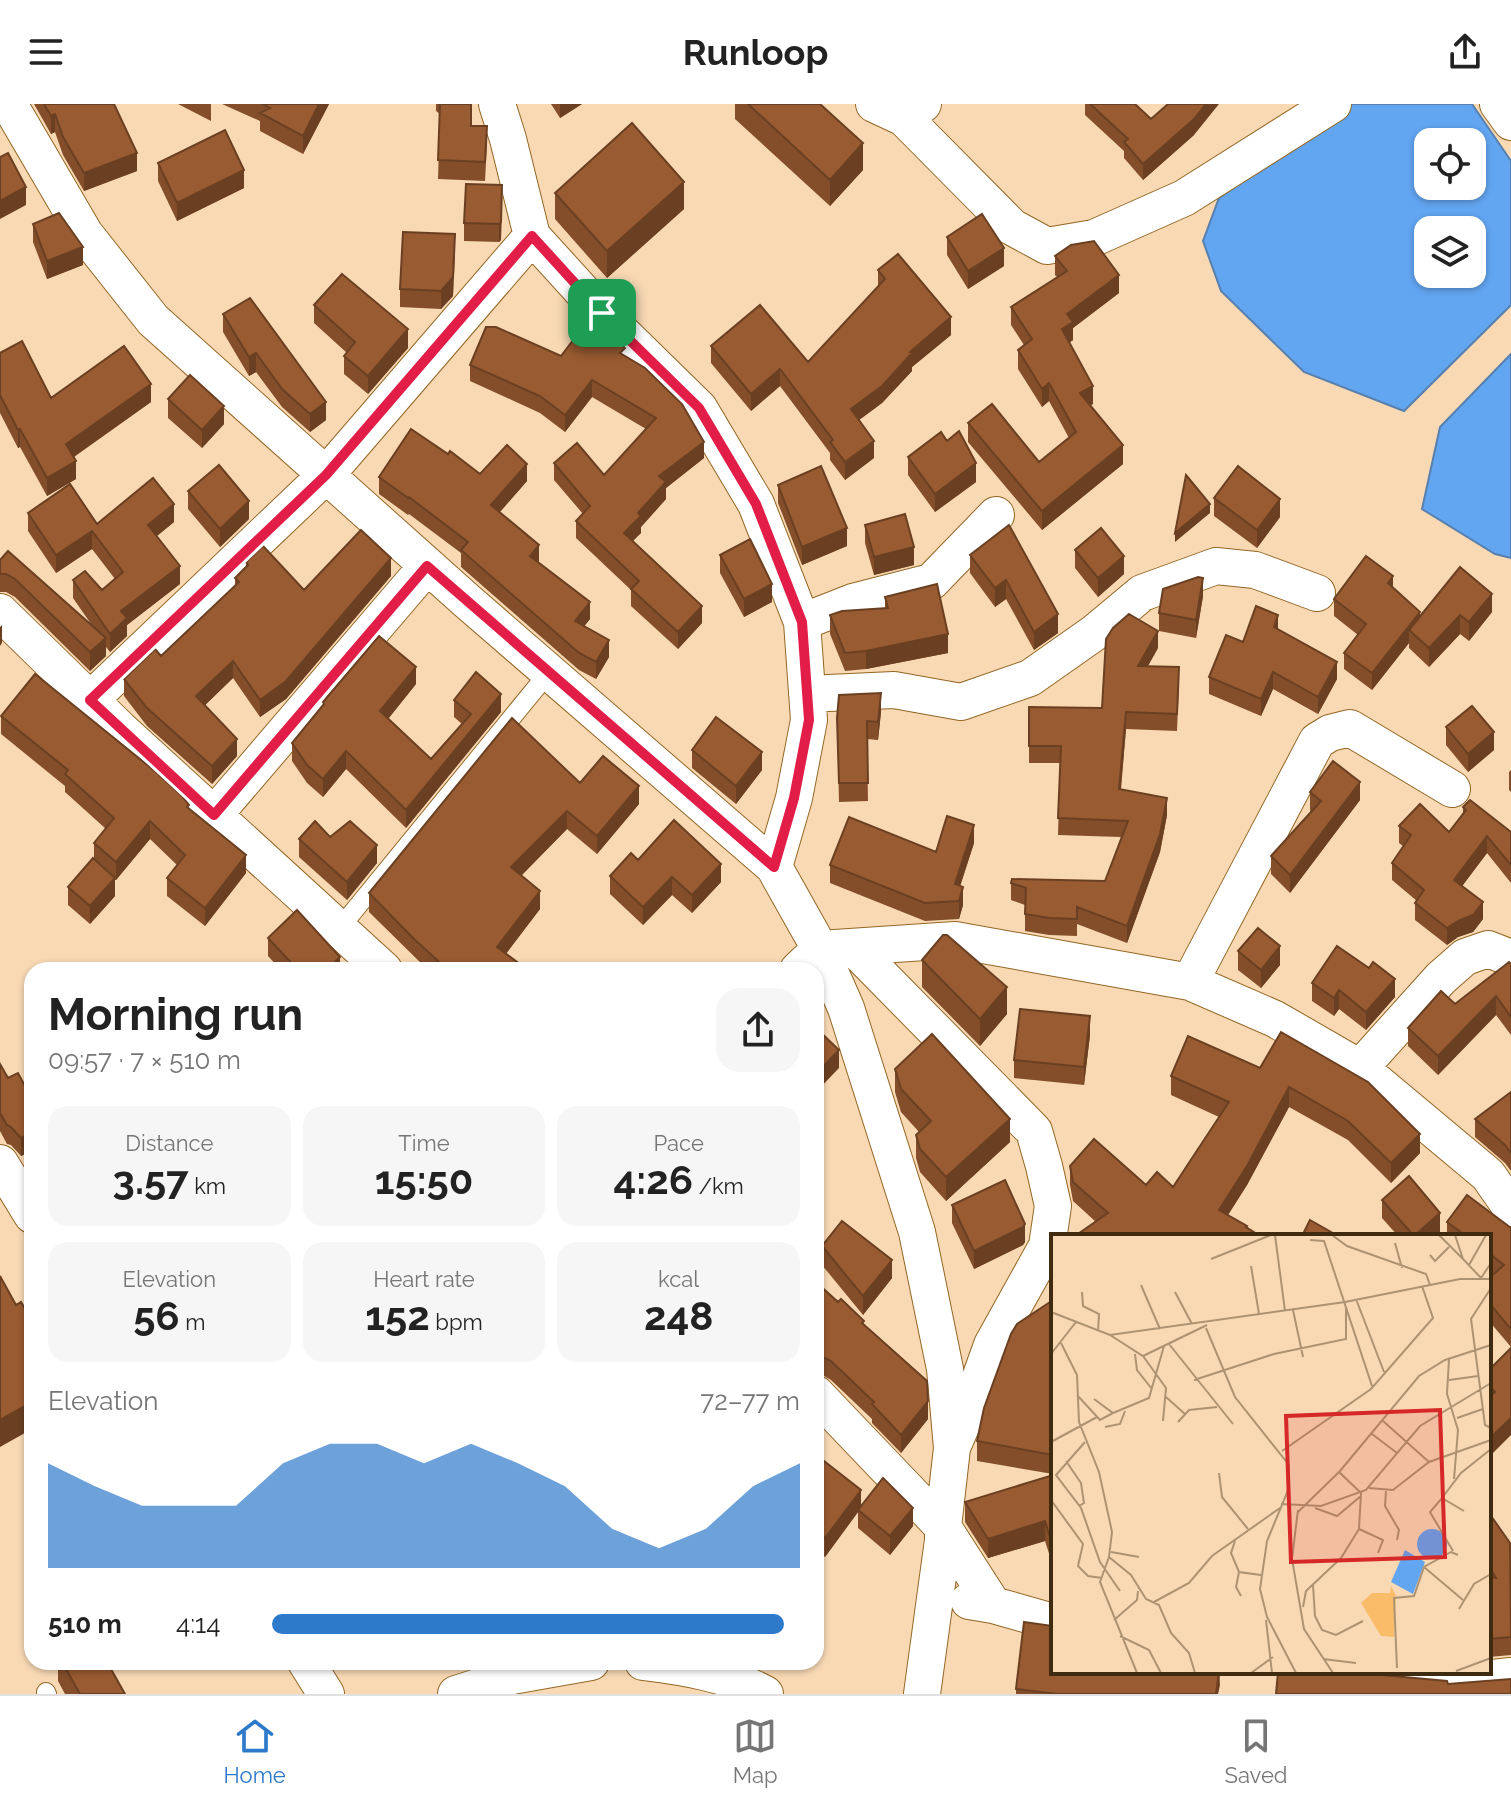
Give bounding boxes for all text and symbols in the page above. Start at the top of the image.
icon: menu [24,30,68,74]
icon: share [1443,30,1487,74]
text: Runloop [683,31,828,73]
map controls [1414,128,1486,288]
button: locate [1414,128,1486,200]
button: layers [1414,216,1486,288]
pin [568,279,636,347]
icon: arrive [580,291,624,335]
button: share [716,988,800,1072]
text: Morning run [48,989,303,1040]
text: 09:57 · 7 × 510 m [48,1045,241,1075]
text: Distance [125,1130,213,1156]
text: Time [398,1130,450,1156]
text: Pace [653,1130,704,1156]
text: 3.57 [113,1156,189,1203]
text: 15:50 [375,1156,473,1203]
text: 4:26 [613,1156,693,1203]
text: km [189,1173,226,1199]
text: /km [693,1173,744,1199]
inset map [1051,1234,1491,1674]
text: Elevation [123,1266,216,1292]
text: Heart rate [373,1266,475,1292]
text: kcal [658,1266,699,1292]
text: 56 [133,1292,180,1339]
text: 152 [365,1292,430,1339]
text: 248 [644,1292,713,1339]
text: m [180,1309,205,1335]
text: bpm [430,1309,483,1335]
text: Elevation [48,1386,158,1416]
text: 72–77 m [700,1386,800,1416]
text: 510 m [48,1609,122,1639]
text: 4:14 [176,1609,220,1639]
tab: Home [224,1714,286,1788]
tab: Map [733,1714,778,1788]
tab: Saved [1225,1714,1287,1788]

